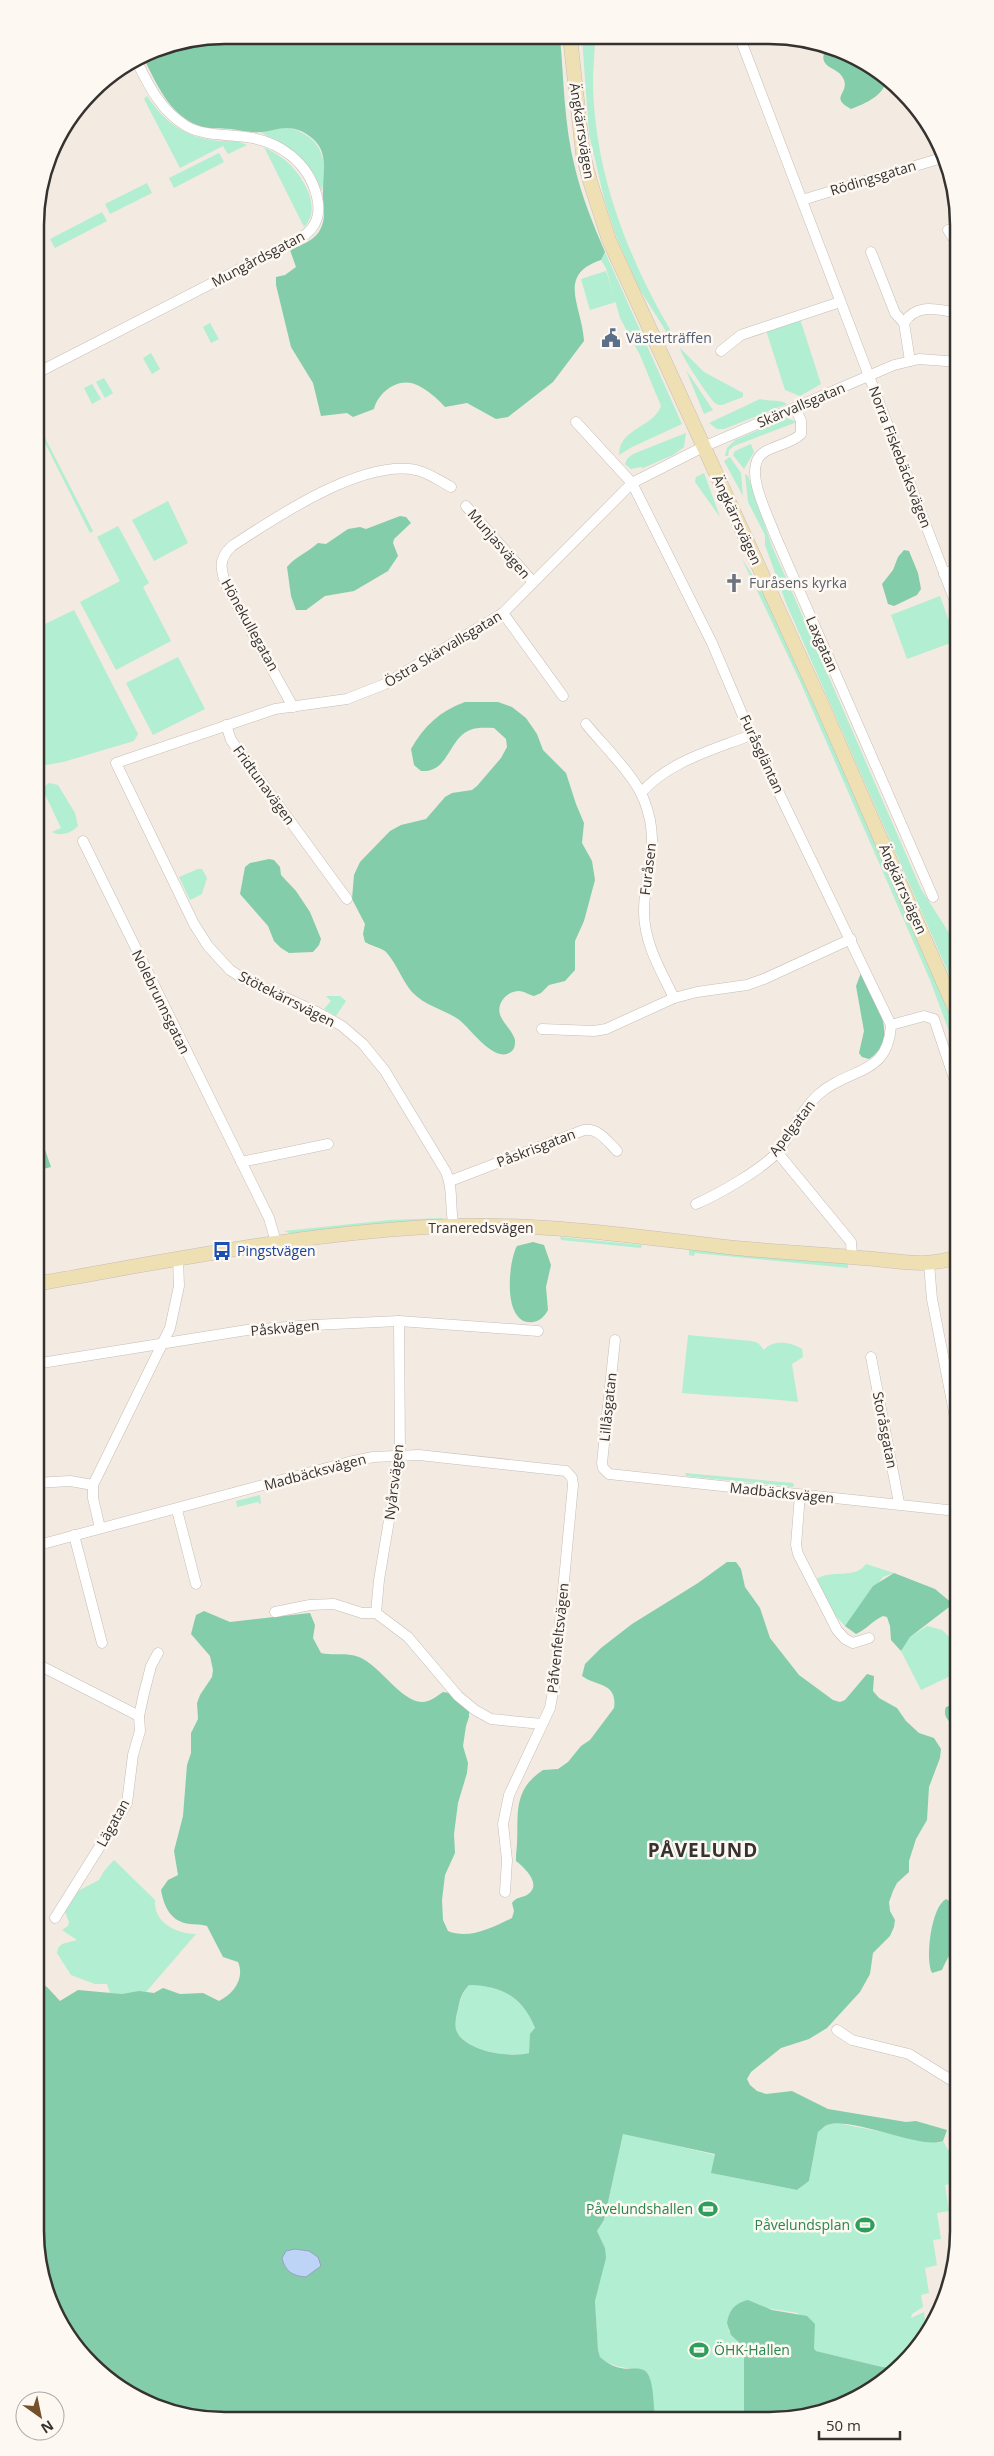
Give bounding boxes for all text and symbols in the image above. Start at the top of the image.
street label: Ängkärrsvägen [566,81,599,180]
street label: Rödingsgatan [828,155,918,200]
street label: Mungårdsgatan [208,226,308,291]
public building icon: Västerträffen [600,327,622,349]
place label: Västerträffen [626,328,712,347]
street label: Skärvallsgatan [754,377,848,432]
street label: Norra Fiskebäcksvägen [865,383,936,530]
street label: Ängkärrsvägen [708,472,767,568]
street label: Munjasvägen [464,505,535,583]
church icon: Furåsens kyrka [723,572,745,594]
place label: Furåsens kyrka [749,573,847,592]
street label: Hönekullegatan [217,575,284,674]
street label: Östra Skärvallsgatan [381,606,505,691]
street label: Laxgatan [802,613,843,675]
street label: Furåsgläntan [736,711,789,796]
street label: Fridtunavägen [229,741,300,828]
street label: Ängkärrsvägen [875,841,932,937]
street label: Furåsen [635,842,660,896]
street label: Nolebrunnsgatan [128,946,195,1057]
street label: Stötekärrsvägen [236,966,339,1031]
street label: Apelgatan [764,1096,819,1160]
street label: Påskrisgatan [494,1124,578,1171]
street label: Traneredsvägen [428,1218,534,1237]
bus stop icon: Pingstvägen [211,1240,233,1262]
place label: Pingstvägen [237,1241,316,1260]
street label: Påskvägen [250,1315,320,1340]
street label: Lillåsgatan [594,1372,621,1442]
street label: Storåsgatan [869,1390,902,1470]
street label: Nyårsvägen [379,1443,408,1521]
street label: Madbäcksvägen [262,1449,368,1494]
street label: Madbäcksvägen [729,1478,835,1507]
street label: Påfvenfeltsvägen [542,1582,573,1694]
street label: Lägatan [92,1795,133,1850]
district label: PÅVELUND [648,1837,758,1863]
sports icon: Påvelundshallen [697,2198,719,2220]
place label: Påvelundshallen [586,2199,693,2218]
sports icon: Påvelundsplan [854,2214,876,2236]
place label: Påvelundsplan [755,2215,850,2234]
sports icon: ÖHK-Hallen [688,2339,710,2361]
place label: ÖHK-Hallen [714,2340,790,2359]
north arrow [15,2391,65,2441]
scale bar [819,2408,900,2440]
text: 50 m [826,2415,861,2435]
text: N [37,2416,57,2438]

